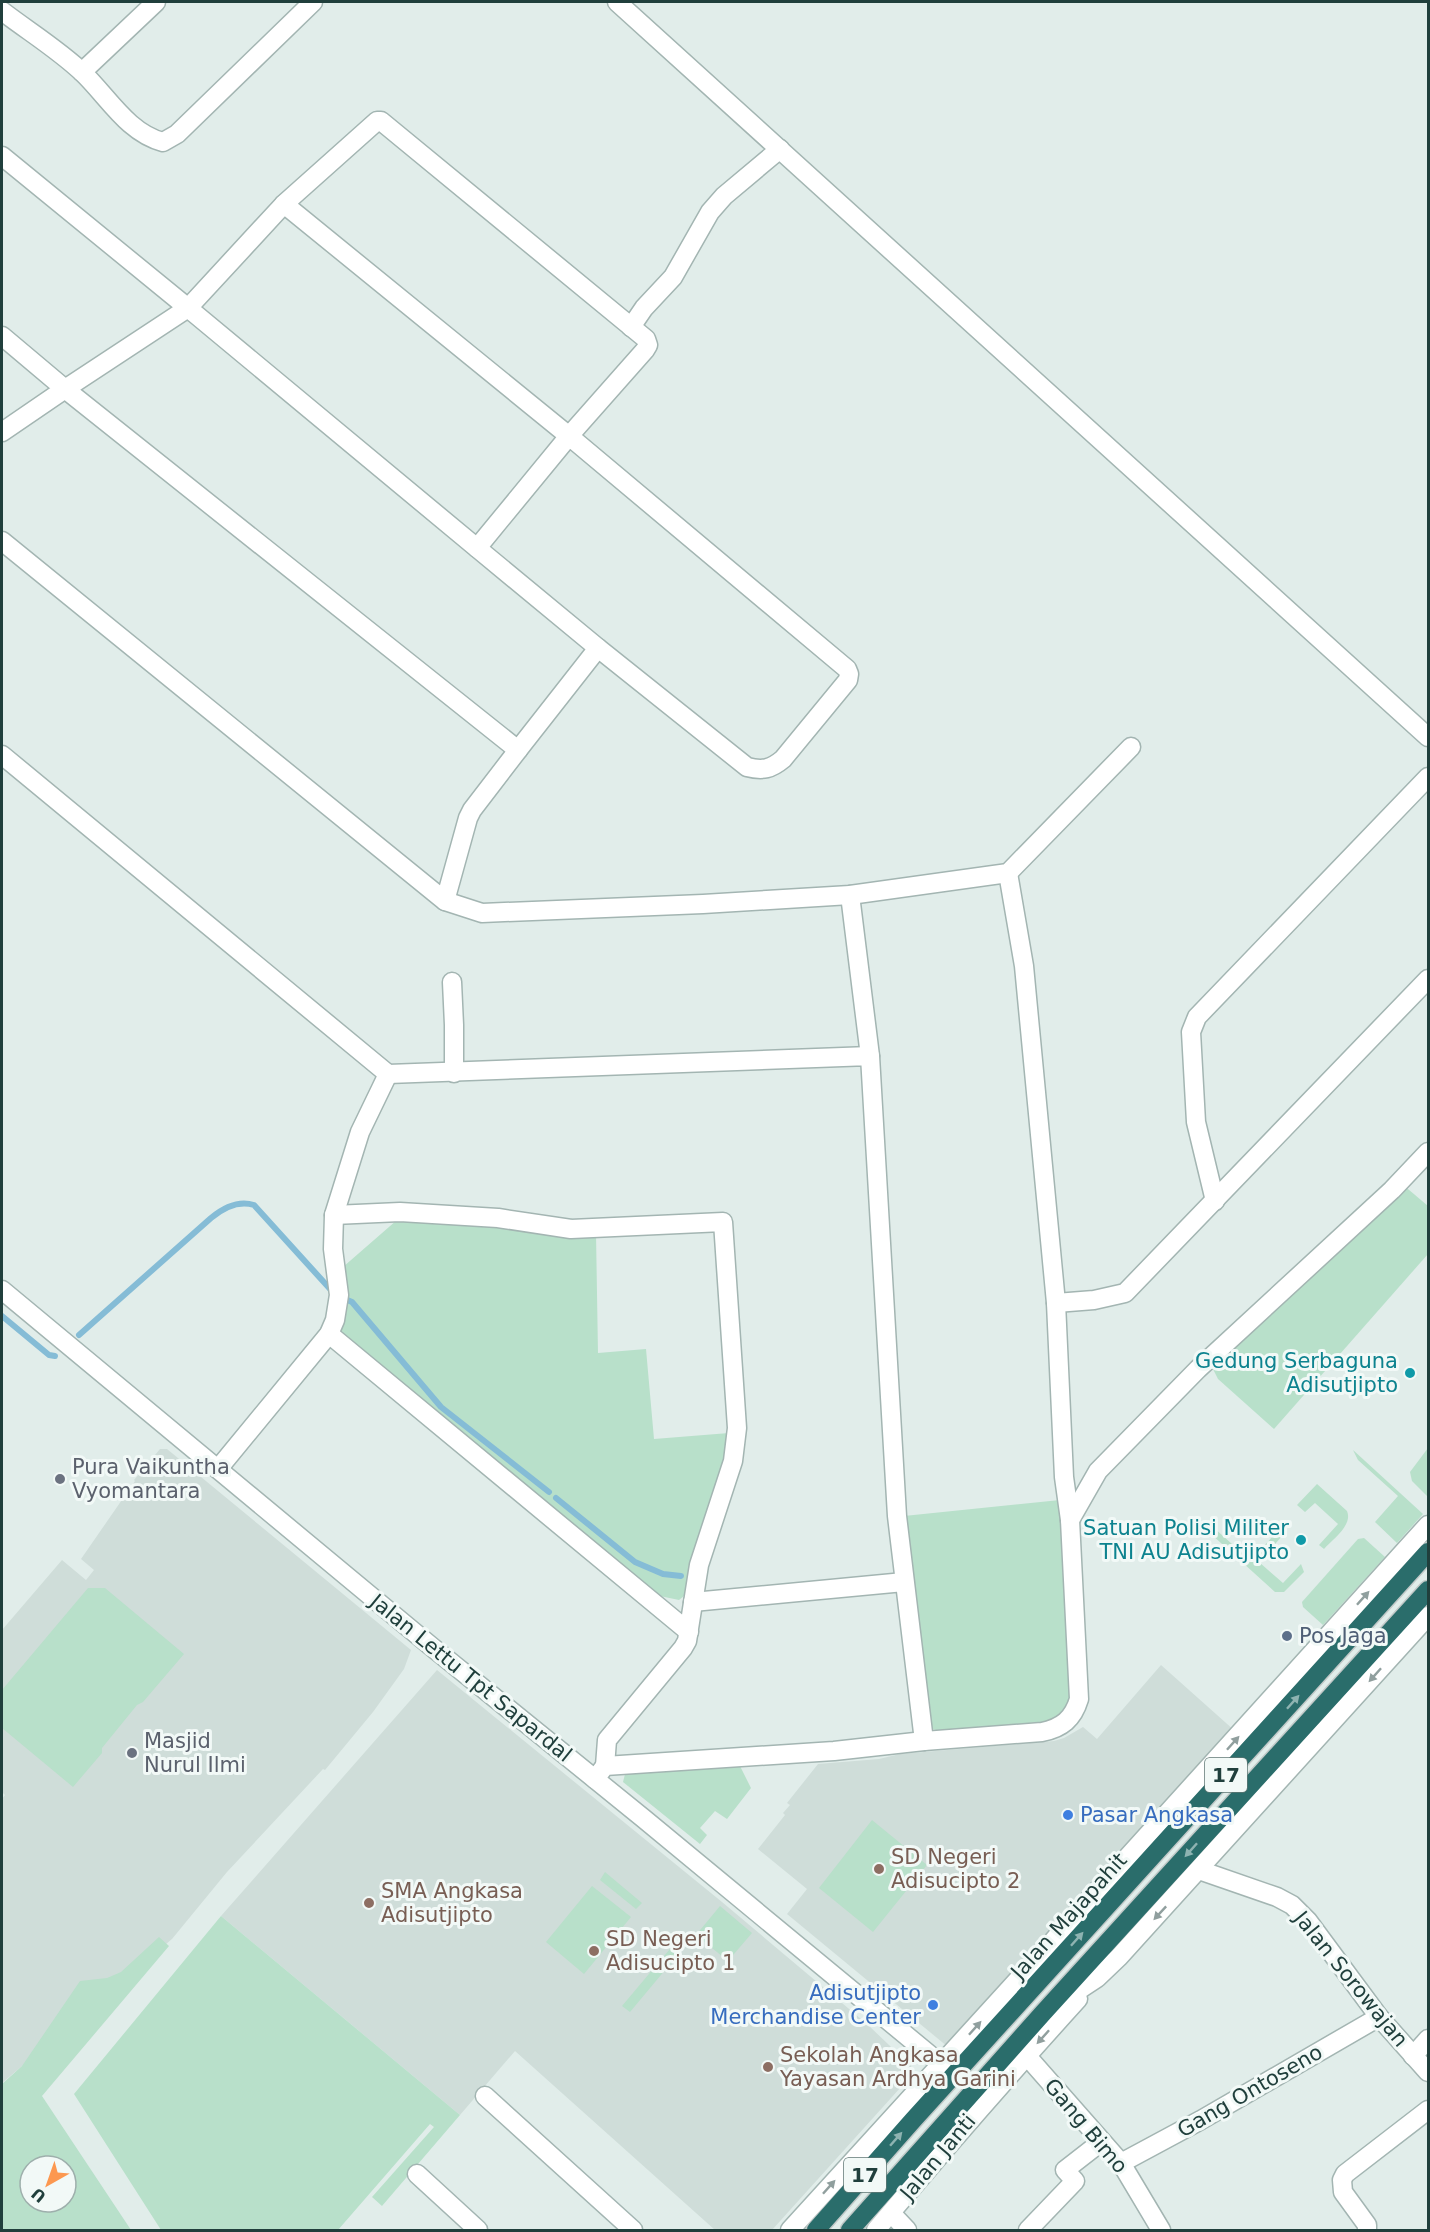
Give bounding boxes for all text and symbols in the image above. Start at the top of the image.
place label: Gedung Serbaguna Adisutjipto [1195,1349,1398,1397]
marker: Gedung Serbaguna Adisutjipto [1403,1366,1417,1380]
place label: Pura Vaikuntha Vyomantara [72,1455,230,1503]
marker: Pura Vaikuntha Vyomantara [53,1472,67,1486]
place label: Satuan Polisi Militer TNI AU Adisutjipto [1083,1516,1289,1564]
marker: Satuan Polisi Militer TNI AU Adisutjipto [1294,1533,1308,1547]
street label: Jalan Lettu Tpt Sapardal [364,1588,577,1767]
one-way arrow [1356,1591,1369,1606]
place label: Pos Jaga [1299,1624,1387,1648]
marker: Pos Jaga [1280,1629,1294,1643]
one-way arrow [1369,1667,1382,1682]
one-way arrow [1286,1694,1300,1709]
place label: Masjid Nurul Ilmi [144,1729,246,1777]
one-way arrow [1225,1736,1239,1750]
marker: Masjid Nurul Ilmi [125,1746,139,1760]
road number: 17 [1205,1758,1247,1792]
place label: Pasar Angkasa [1080,1803,1233,1827]
marker: Pasar Angkasa [1061,1808,1075,1822]
one-way arrow [1184,1843,1198,1858]
place label: SD Negeri Adisucipto 2 [891,1845,1020,1893]
street label: Jalan Majapahit [1005,1848,1132,1985]
marker: SD Negeri Adisucipto 2 [872,1862,886,1876]
place label: SMA Angkasa Adisutjipto [381,1879,523,1927]
marker: SMA Angkasa Adisutjipto [362,1896,376,1910]
one-way arrow [1153,1905,1167,1920]
street label: Jalan Sorowajan [1288,1905,1413,2051]
place label: SD Negeri Adisucipto 1 [606,1927,735,1975]
one-way arrow [1070,1933,1084,1947]
marker: SD Negeri Adisucipto 1 [587,1944,601,1958]
place label: Adisutjipto Merchandise Center [710,1981,921,2029]
marker: Adisutjipto Merchandise Center [926,1998,940,2012]
one-way arrow [968,2020,982,2035]
one-way arrow [1037,2029,1051,2043]
street label: Gang Ontoseno [1173,2040,1327,2142]
place label: Sekolah Angkasa Yayasan Ardhya Garini [779,2043,1016,2091]
marker: Sekolah Angkasa Yayasan Ardhya Garini [761,2060,775,2074]
street label: Gang Bimo [1040,2074,1132,2178]
street label: Jalan Janti [894,2109,981,2206]
one-way arrow [890,2131,903,2147]
north arrow [18,2154,78,2214]
road number: 17 [844,2158,886,2192]
one-way arrow [822,2180,835,2195]
text: U [28,2184,50,2207]

